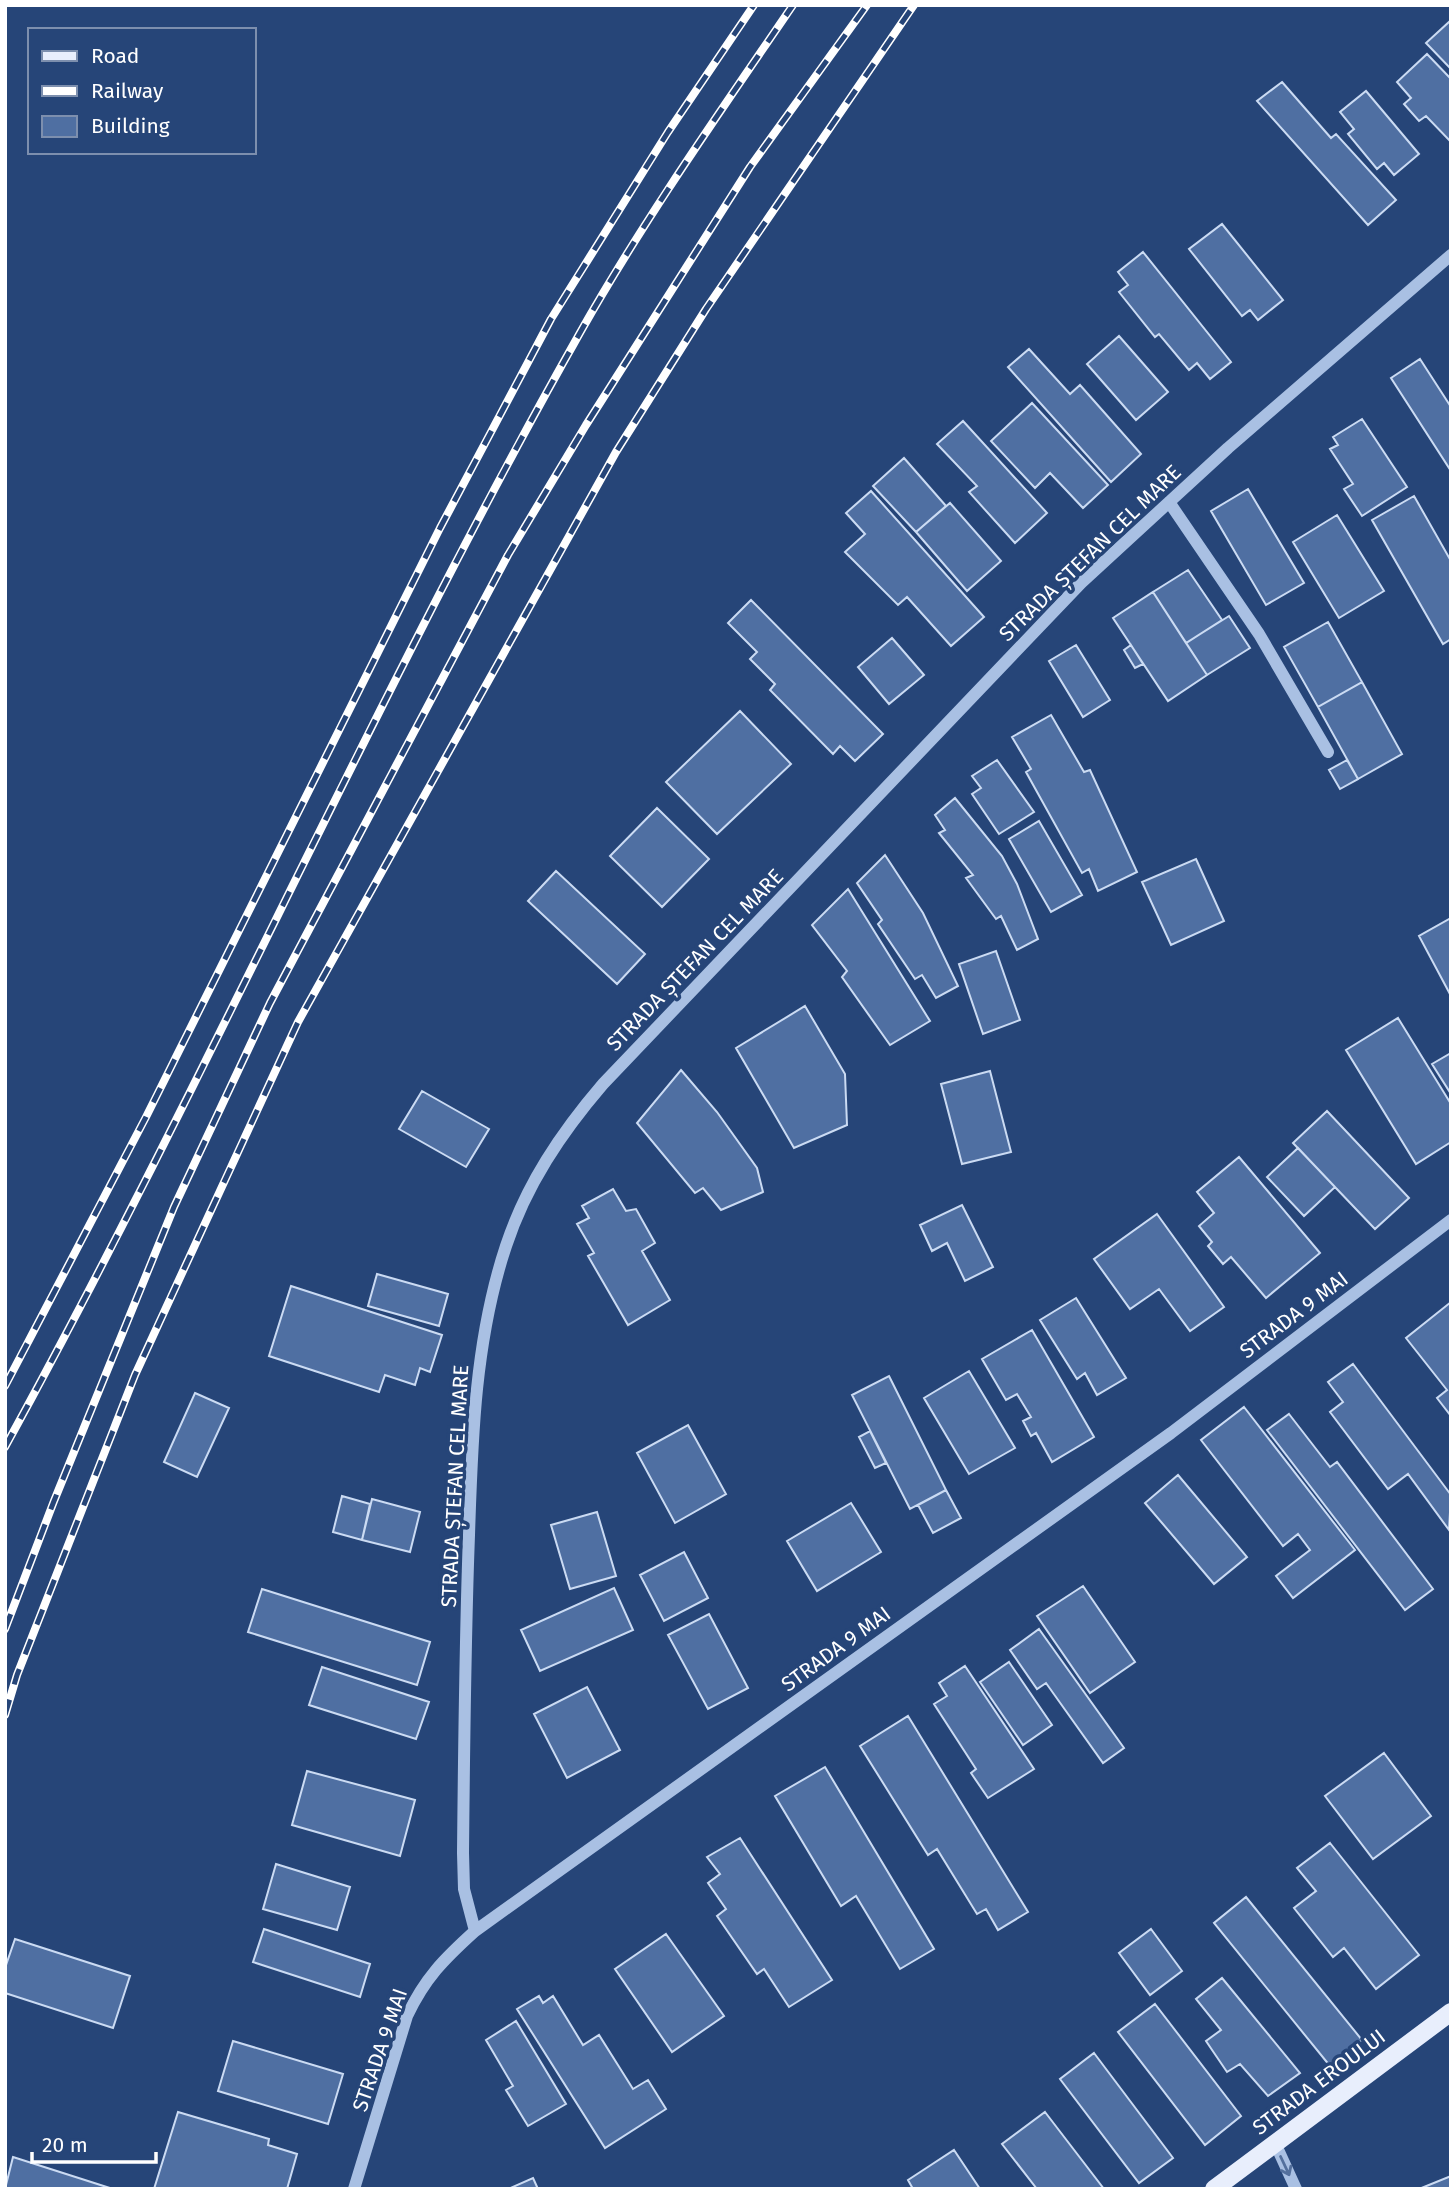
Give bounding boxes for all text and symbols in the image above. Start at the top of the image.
legend [28,28,256,154]
text: Road [91,43,139,69]
text: Railway [91,78,164,104]
text: Building [91,113,170,139]
street label: STRADA ȘTEFAN CEL MARE [994,459,1186,647]
street label: STRADA ȘTEFAN CEL MARE [601,864,789,1056]
street label: STRADA 9 MAI [1235,1266,1353,1364]
street label: STRADA ȘTEFAN CEL MARE [436,1364,474,1608]
street label: STRADA 9 MAI [776,1601,896,1697]
street label: STRADA 9 MAI [347,1985,413,2115]
street label: STRADA EROULUI [1247,2024,1391,2140]
scale bar [32,2120,156,2164]
text: 20 m [42,2132,88,2158]
one-way arrow [1279,2155,1293,2176]

